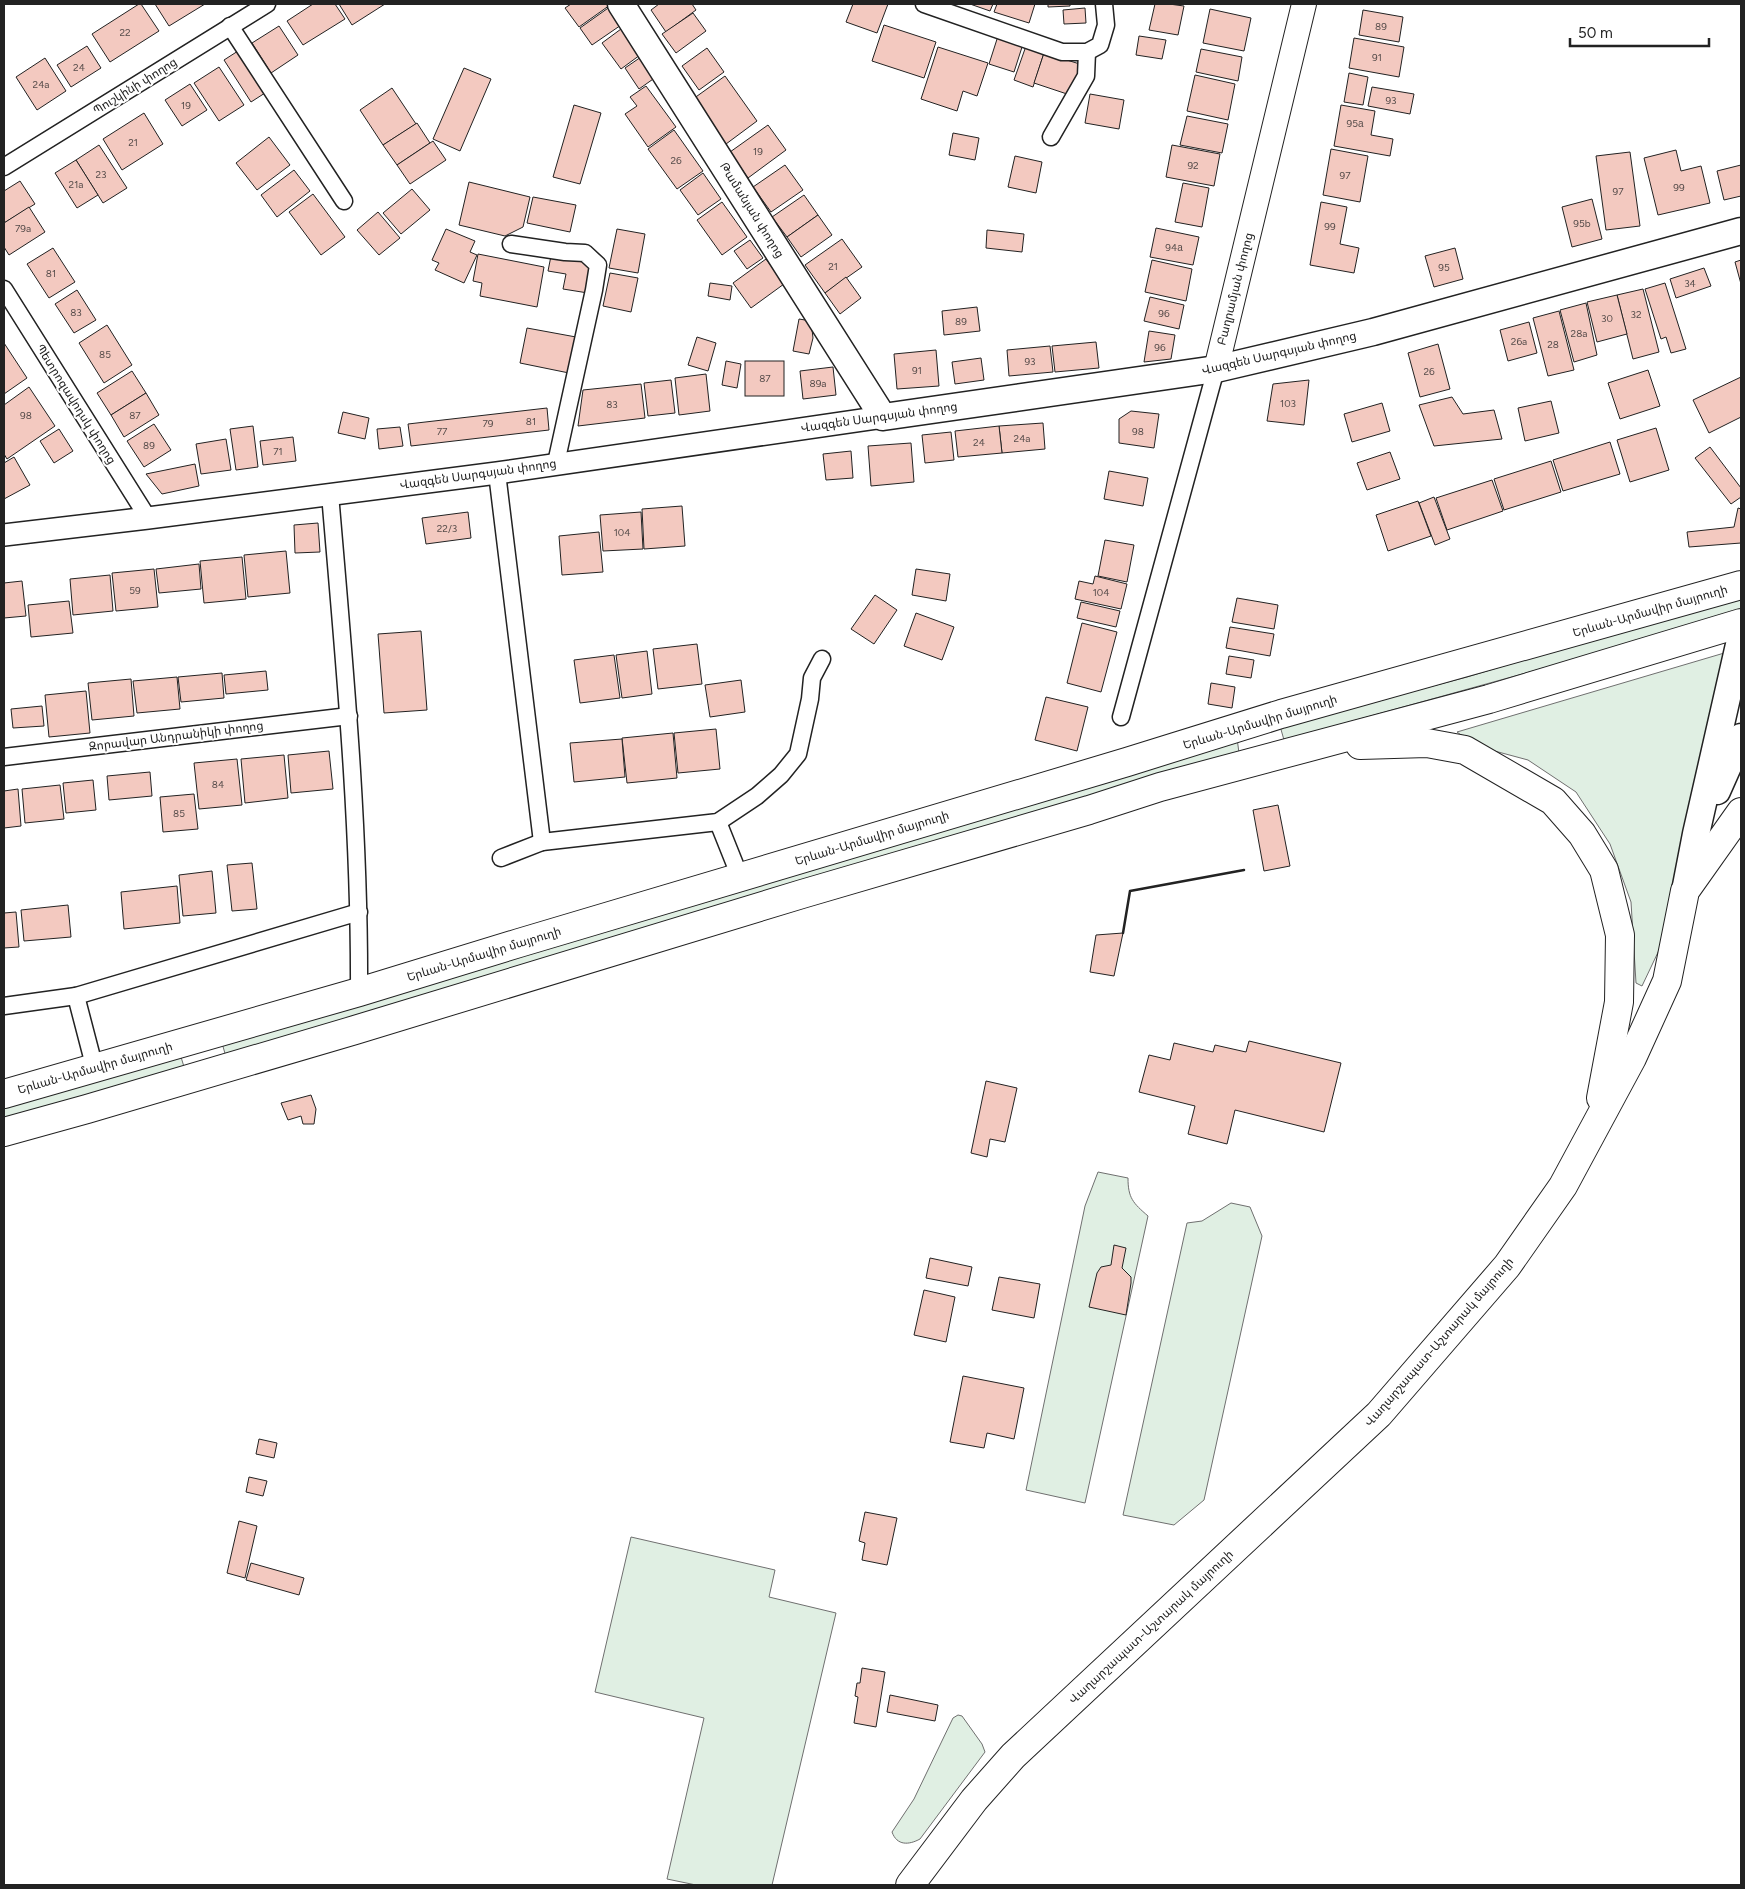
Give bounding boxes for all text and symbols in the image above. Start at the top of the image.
scale bar [1570,15,1709,47]
house number: 89 [1375,20,1387,33]
text: 50 m [1578,24,1613,42]
house number: 22 [119,26,131,39]
house number: 91 [1372,51,1382,64]
street label: Պուշկինի փողոց [90,55,180,117]
house number: 24 [73,61,85,74]
house number: 24a [33,78,49,91]
house number: 93 [1385,94,1397,107]
house number: 19 [181,99,191,112]
house number: 95а [1347,117,1364,130]
house number: 21 [128,136,138,149]
house number: 19 [753,145,763,158]
house number: 26 [670,154,682,167]
house number: 92 [1187,159,1199,172]
street label: Թամանյան փողոց [717,160,787,260]
house number: 23 [95,168,107,181]
house number: 97 [1339,169,1351,182]
house number: 21a [69,178,83,191]
house number: 99 [1673,181,1685,194]
house number: 97 [1612,185,1624,198]
house number: 95b [1573,217,1591,230]
house number: 99 [1324,220,1336,233]
house number: 79a [15,222,31,235]
street label: Բաղրամյան փողոց [1214,231,1256,347]
house number: 94а [1165,241,1183,254]
house number: 21 [828,260,838,273]
house number: 95 [1438,261,1450,274]
house number: 81 [46,267,56,280]
house number: 34 [1684,277,1696,290]
house number: 83 [70,306,82,319]
house number: 96 [1158,307,1170,320]
house number: 32 [1630,308,1642,321]
house number: 30 [1601,312,1613,325]
house number: 89 [955,315,967,328]
house number: 28a [1571,327,1587,340]
street label: Վազգեն Սարգսյան փողոց [1200,328,1358,378]
house number: 26a [1511,335,1527,348]
house number: 28 [1547,338,1559,351]
street label: Պետրոզավոդսկ փողոց [33,341,119,467]
house number: 96 [1154,341,1166,354]
house number: 85 [99,348,111,361]
house number: 93 [1024,355,1036,368]
house number: 91 [912,364,922,377]
house number: 26 [1423,365,1435,378]
house number: 87 [759,372,771,385]
house number: 89a [810,377,826,390]
house number: 103 [1280,397,1296,410]
house number: 83 [606,398,618,411]
street label: Վազգեն Սարգսյան փողոց [800,399,958,435]
house number: 98 [20,409,32,422]
house number: 87 [129,409,141,422]
house number: 81 [526,415,536,428]
house number: 79 [482,417,494,430]
house number: 77 [437,425,448,438]
house number: 98 [1132,425,1144,438]
house number: 24a [1014,432,1030,445]
house number: 24 [973,436,985,449]
house number: 89 [143,439,155,452]
house number: 71 [273,445,283,458]
street label: Վազգեն Սարգսյան փողոց [399,456,557,492]
house number: 22/3 [437,522,457,535]
house number: 104 [614,526,630,539]
street label: Երևան-Արմավիր մայրուղի [1571,582,1729,640]
house number: 59 [129,584,141,597]
house number: 104 [1093,586,1109,599]
street label: Երևան-Արմավիր մայրուղի [1181,692,1339,752]
street label: Զորավար Անդրանիկի փողոց [88,718,264,754]
house number: 84 [212,778,224,791]
house number: 85 [173,807,185,820]
street label: Երևան-Արմավիր մայրուղի [793,808,951,868]
street label: Երևան-Արմավիր մայրուղի [405,924,563,984]
street label: Երևան-Արմավիր մայրուղի [16,1039,174,1097]
street label: Վաղարշապատ-Աշտարակ մայրուղի [1362,1255,1516,1429]
street label: Վաղարշապատ-Աշտարակ մայրուղի [1066,1547,1236,1707]

